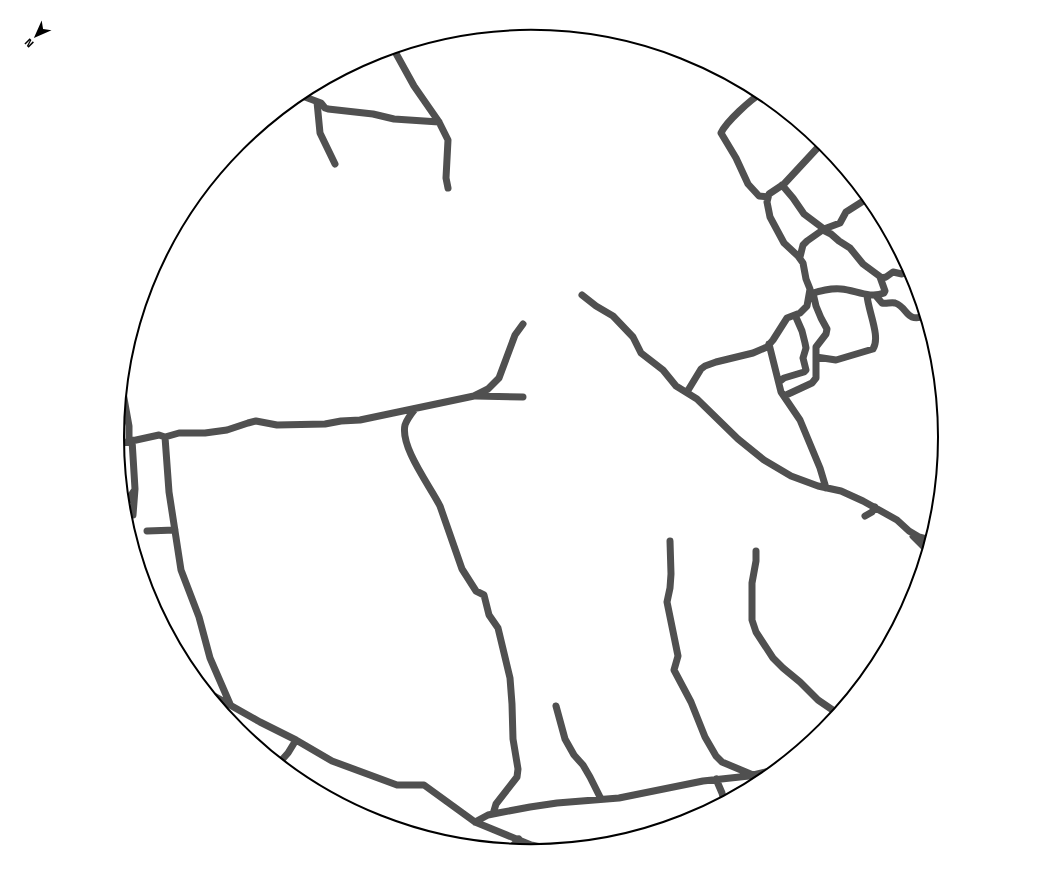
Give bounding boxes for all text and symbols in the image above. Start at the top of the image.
north arrow [16,16,56,56]
text: N [21,35,37,51]

